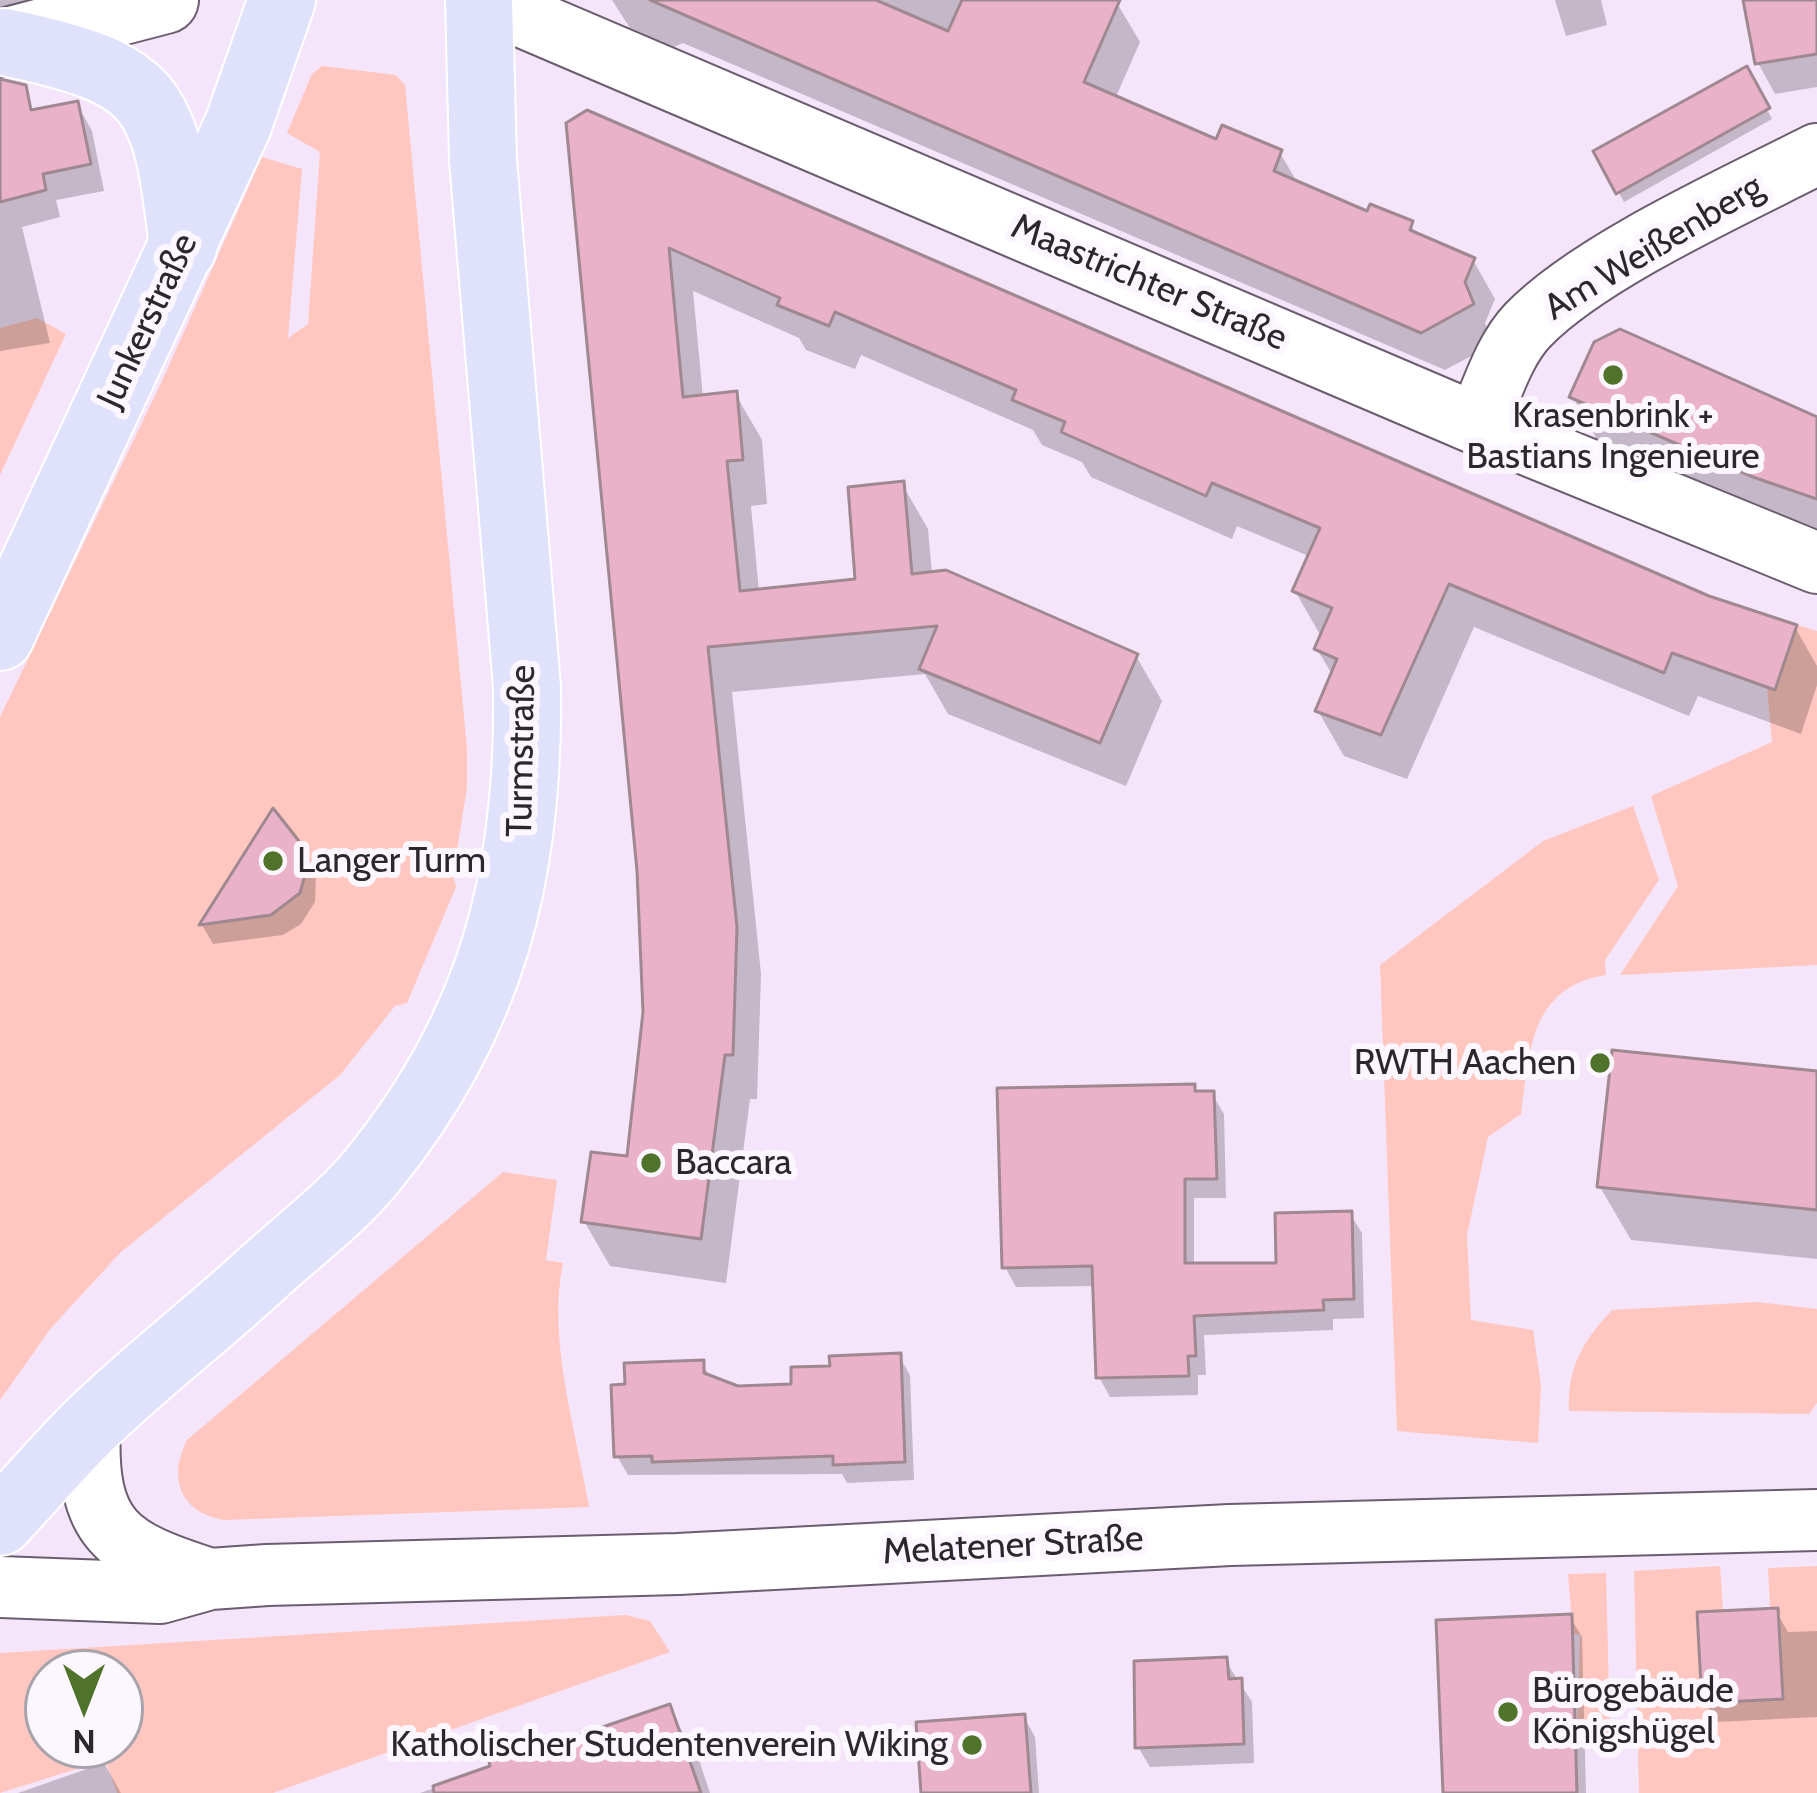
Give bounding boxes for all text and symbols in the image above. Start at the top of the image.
street label: Am Weißenberg [1537,166,1771,330]
street label: Maastrichter Straße [1005,205,1293,361]
street label: Junkerstraße [89,227,207,415]
marker: Krasenbrink + Bastians Ingenieure [1600,362,1626,388]
place label: Krasenbrink + Bastians Ingenieure [1466,394,1760,479]
street label: Turmstraße [499,664,545,838]
place label: Langer Turm [297,839,486,883]
marker: Langer Turm [260,848,286,874]
place label: RWTH Aachen [1354,1041,1576,1085]
marker: RWTH Aachen [1587,1050,1613,1076]
place label: Baccara [675,1141,792,1185]
marker: Baccara [638,1150,664,1176]
street label: Melatener Straße [881,1518,1145,1574]
north arrow [24,1649,144,1769]
place label: Bürogebäude Königshügel [1532,1669,1734,1754]
marker: Bürogebäude Königshügel [1495,1699,1521,1725]
text: N [72,1722,96,1762]
place label: Katholischer Studentenverein Wiking [390,1723,948,1767]
marker: Katholischer Studentenverein Wiking [959,1732,985,1758]

